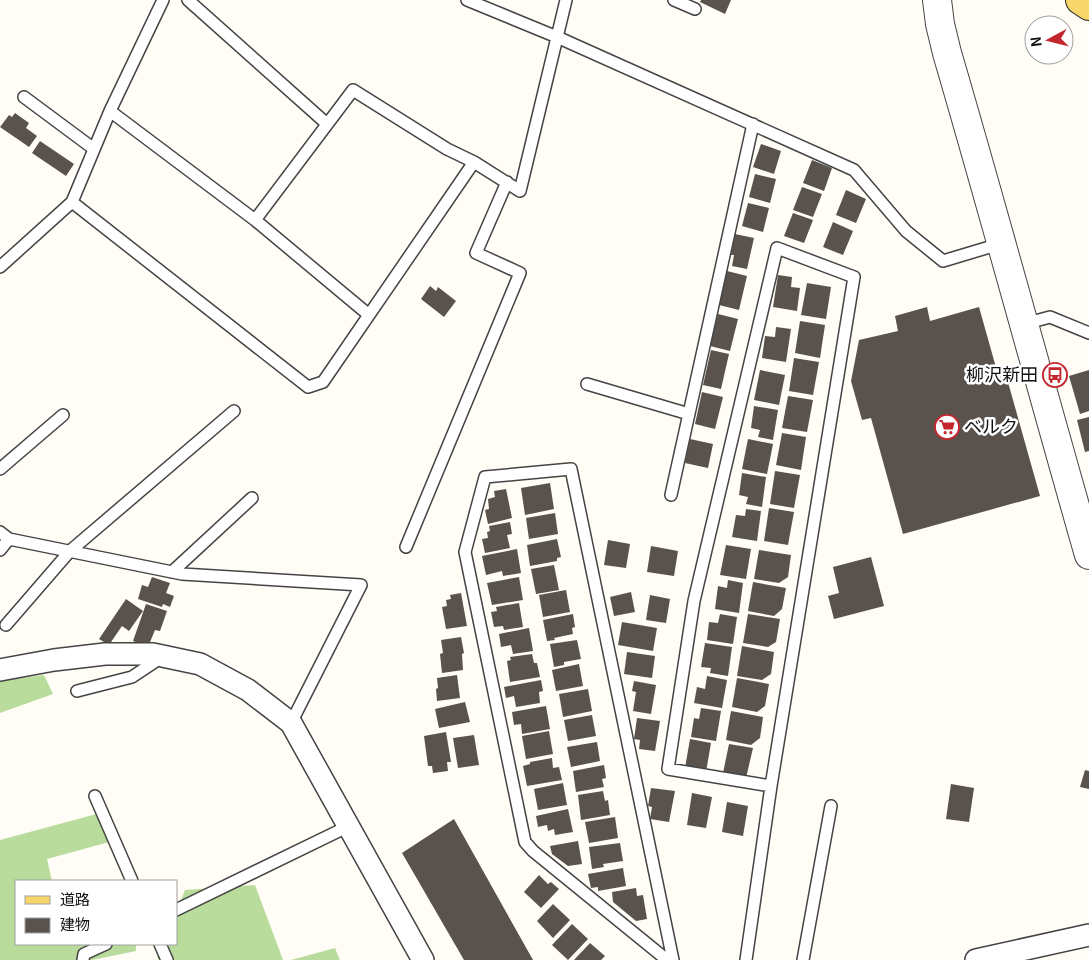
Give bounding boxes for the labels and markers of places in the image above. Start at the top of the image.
place label: 柳沢新田 [966,360,1038,386]
bus stop icon: 柳沢新田 [1042,362,1068,388]
place label: ベルク [964,412,1018,438]
supermarket icon: ベルク [934,414,960,440]

